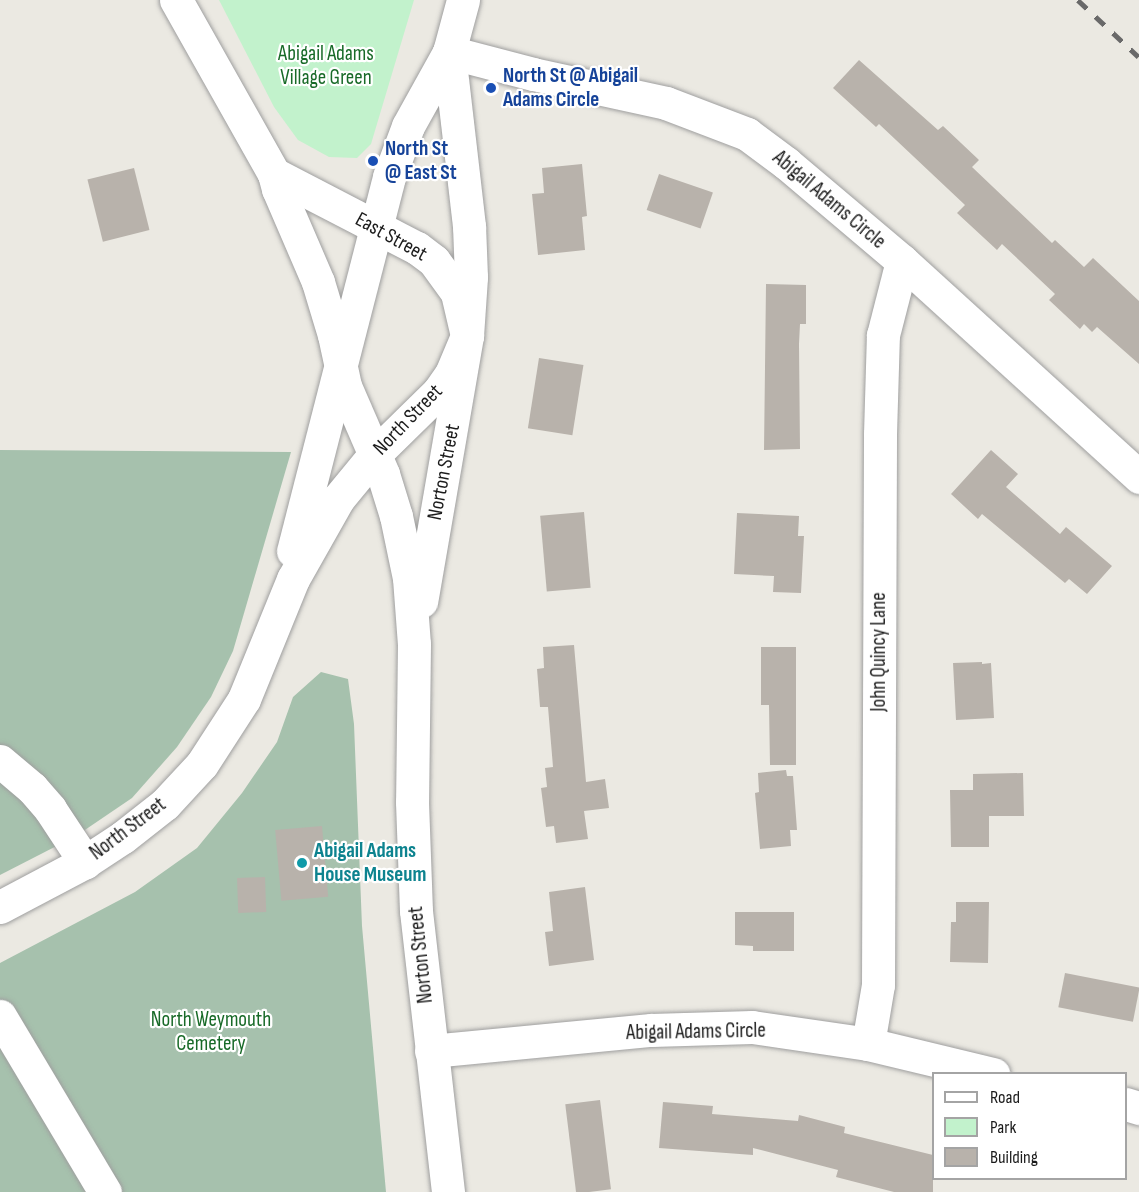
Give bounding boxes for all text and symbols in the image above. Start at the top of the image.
park label: Abigail Adams Village Green [278,41,374,91]
place label: North St @ Abigail Adams Circle [503,63,638,113]
marker: North St @ Abigail Adams Circle [484,81,498,95]
place label: North St @ East St [385,136,457,186]
street label: Abigail Adams Circle [767,145,891,255]
marker: North St @ East St [366,154,380,168]
street label: East Street [351,207,431,267]
street label: North Street [368,379,448,461]
street label: Norton Street [422,422,466,522]
street label: John Quincy Lane [866,592,892,712]
street label: North Street [85,792,171,866]
place label: Abigail Adams House Museum [314,838,426,888]
marker: Abigail Adams House Museum [295,856,309,870]
street label: Norton Street [403,905,439,1005]
park label: North Weymouth Cemetery [151,1007,271,1057]
street label: Abigail Adams Circle [626,1018,766,1046]
legend [932,1072,1127,1180]
text: Road [990,1087,1020,1108]
text: Park [990,1117,1016,1138]
text: Building [990,1147,1038,1168]

